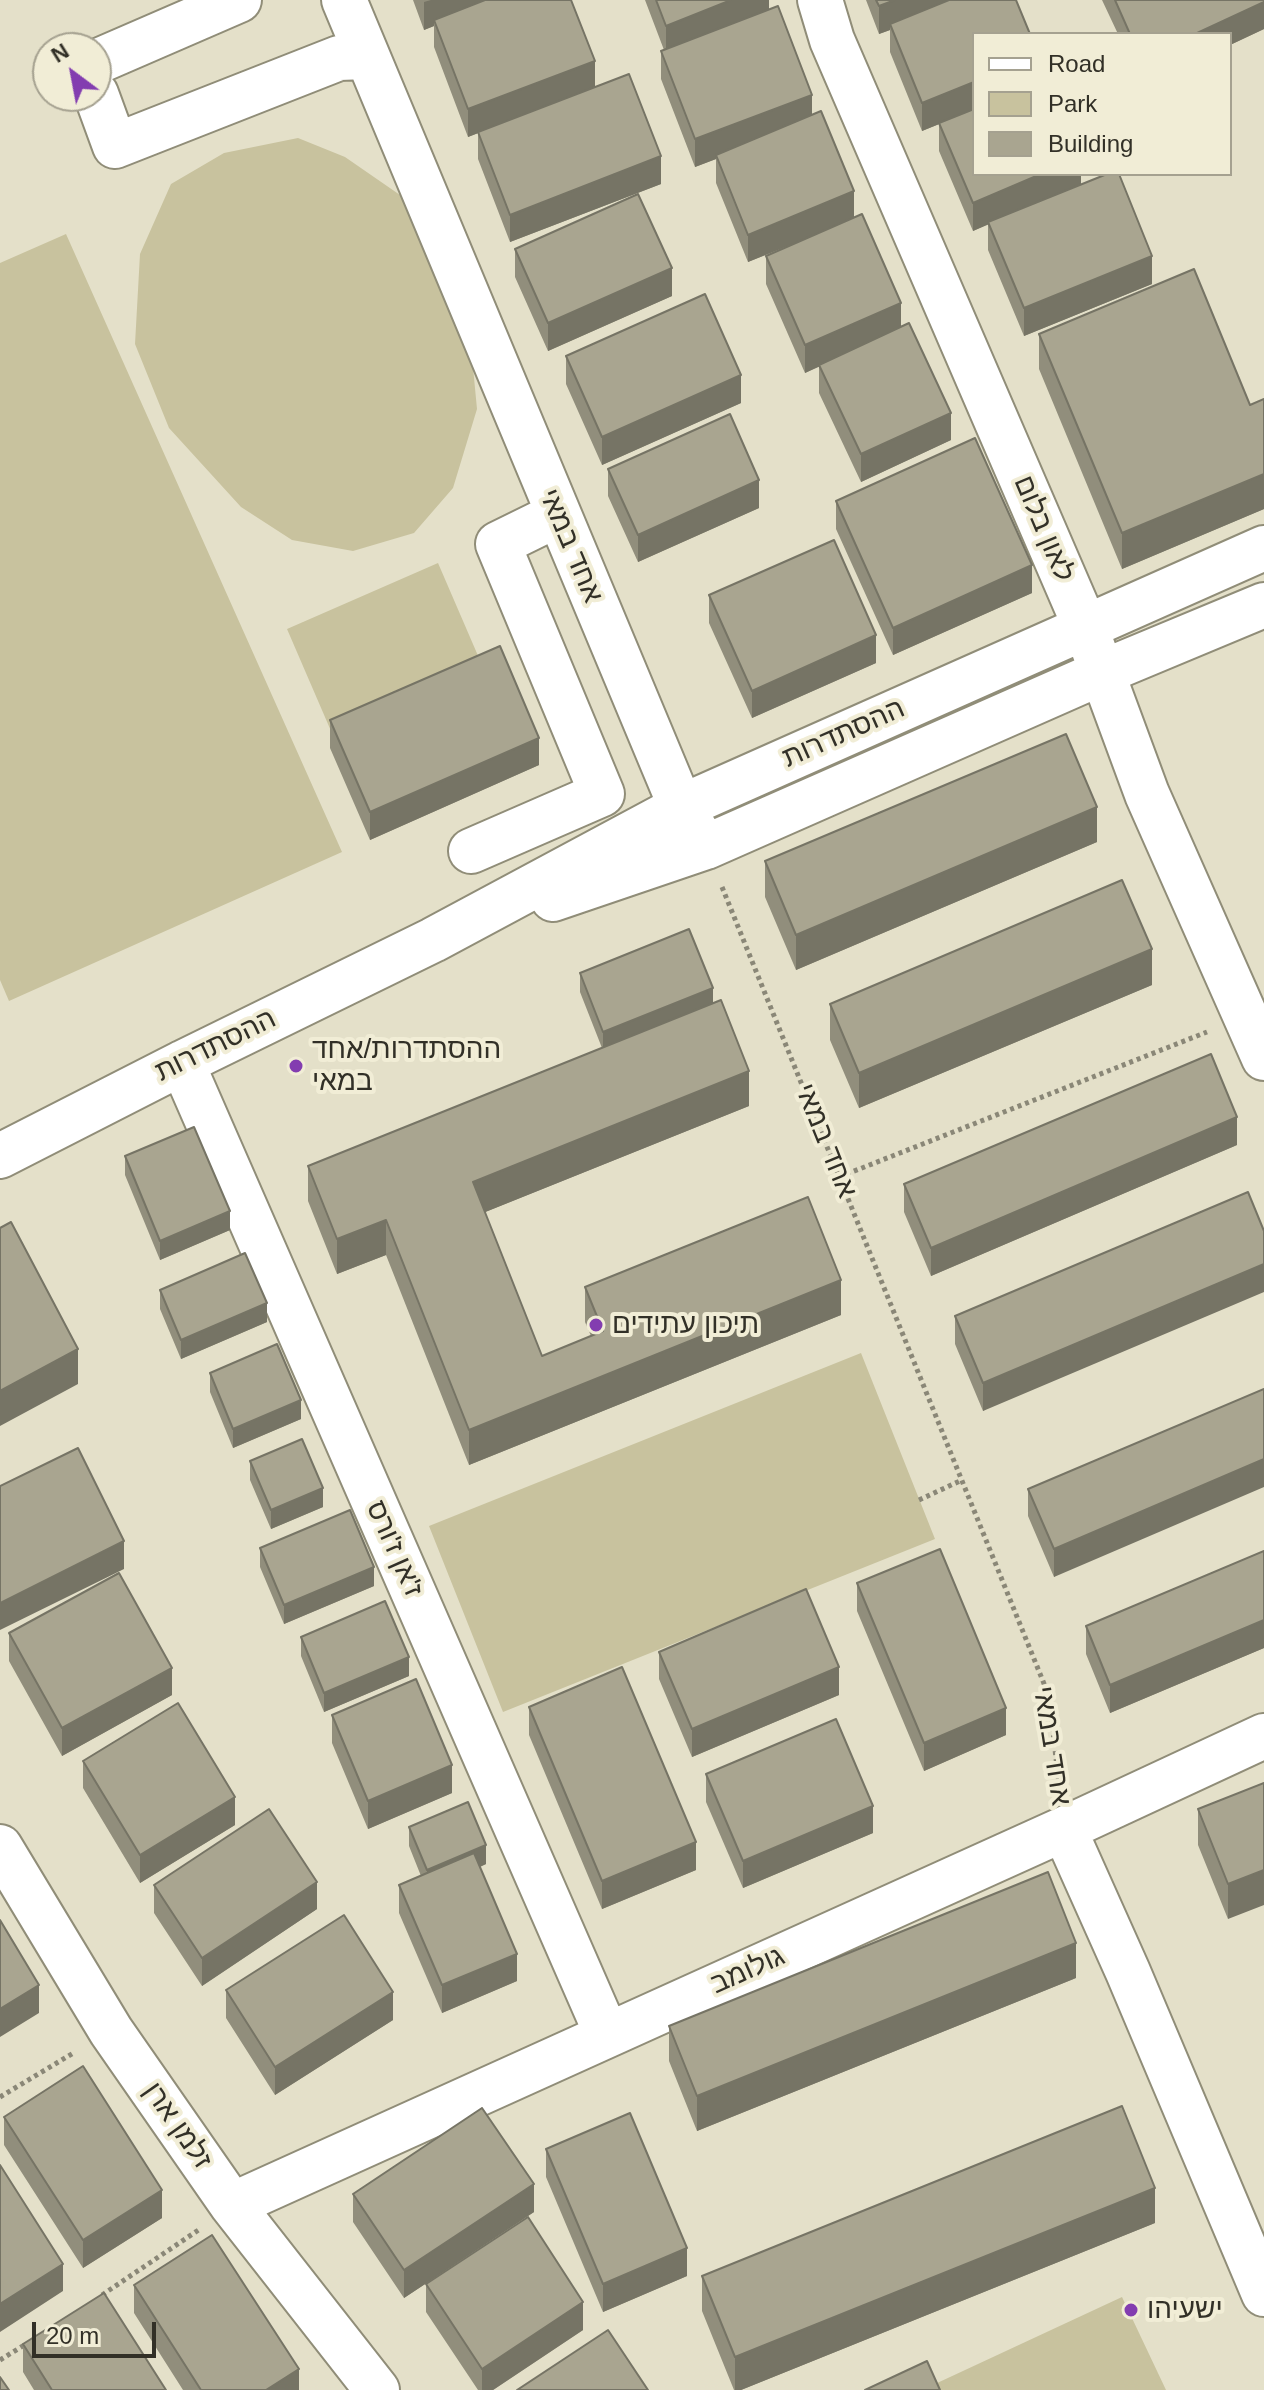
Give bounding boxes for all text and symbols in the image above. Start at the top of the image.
north arrow [32,32,112,112]
legend [972,32,1232,176]
text: N [47,38,73,68]
text: Road [1048,50,1105,77]
text: Park [1048,90,1097,117]
text: Building [1048,130,1133,157]
street label: לאון בלום [1006,471,1080,587]
street label: אחד במאי [531,484,609,608]
street label: ההסתדרות [778,692,910,776]
street label: ההסתדרות [150,1002,282,1090]
place label: ההסתדרות/אחד במאי [312,1033,501,1099]
marker: ההסתדרות/אחד במאי [287,1057,305,1075]
street label: אחד במאי [787,1079,863,1203]
place label: תיכון עתידים [612,1308,759,1342]
marker: תיכון עתידים [587,1316,605,1334]
street label: ז'אן ז'ורס [358,1496,430,1602]
street label: אחד במאי [1025,1684,1077,1808]
street label: גולומב [706,1940,790,2002]
street label: זלמן ארן [135,2076,219,2176]
place label: ישעיהו [1147,2293,1223,2327]
marker: ישעיהו [1122,2301,1140,2319]
scale bar [36,2306,160,2356]
text: 20 m [46,2322,99,2349]

